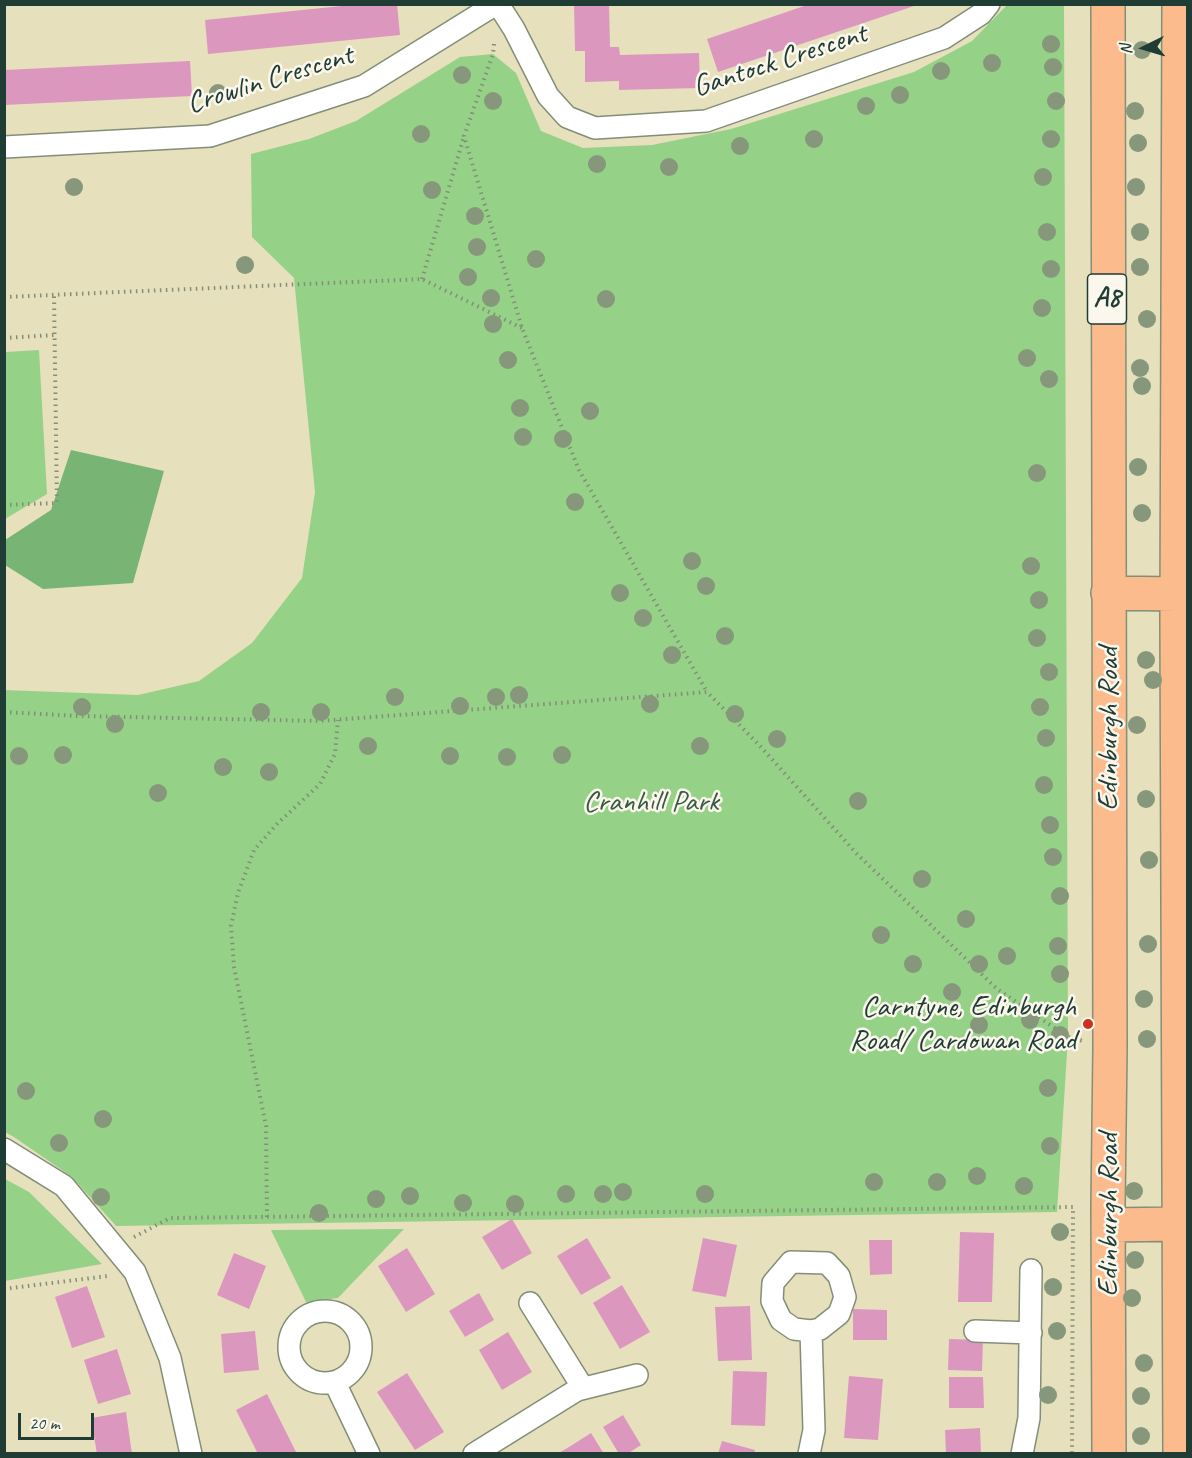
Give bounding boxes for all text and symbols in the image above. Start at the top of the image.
street label: Gantock Crescent [689,16,871,106]
north arrow [1114,18,1174,78]
street label: Crowlin Crescent [183,38,357,122]
text: N [1116,44,1136,55]
road number: A8 [1088,274,1126,324]
street label: Edinburgh Road [1091,647,1127,811]
park label: Cranhill Park [583,784,719,820]
place label: Carntyne, Edinburgh Road/ Cardowan Road [849,989,1076,1060]
marker: Carntyne, Edinburgh Road/ Cardowan Road [1081,1017,1095,1031]
street label: Edinburgh Road [1091,1133,1127,1297]
scale bar [21,1401,98,1439]
text: 20 m [29,1412,60,1434]

